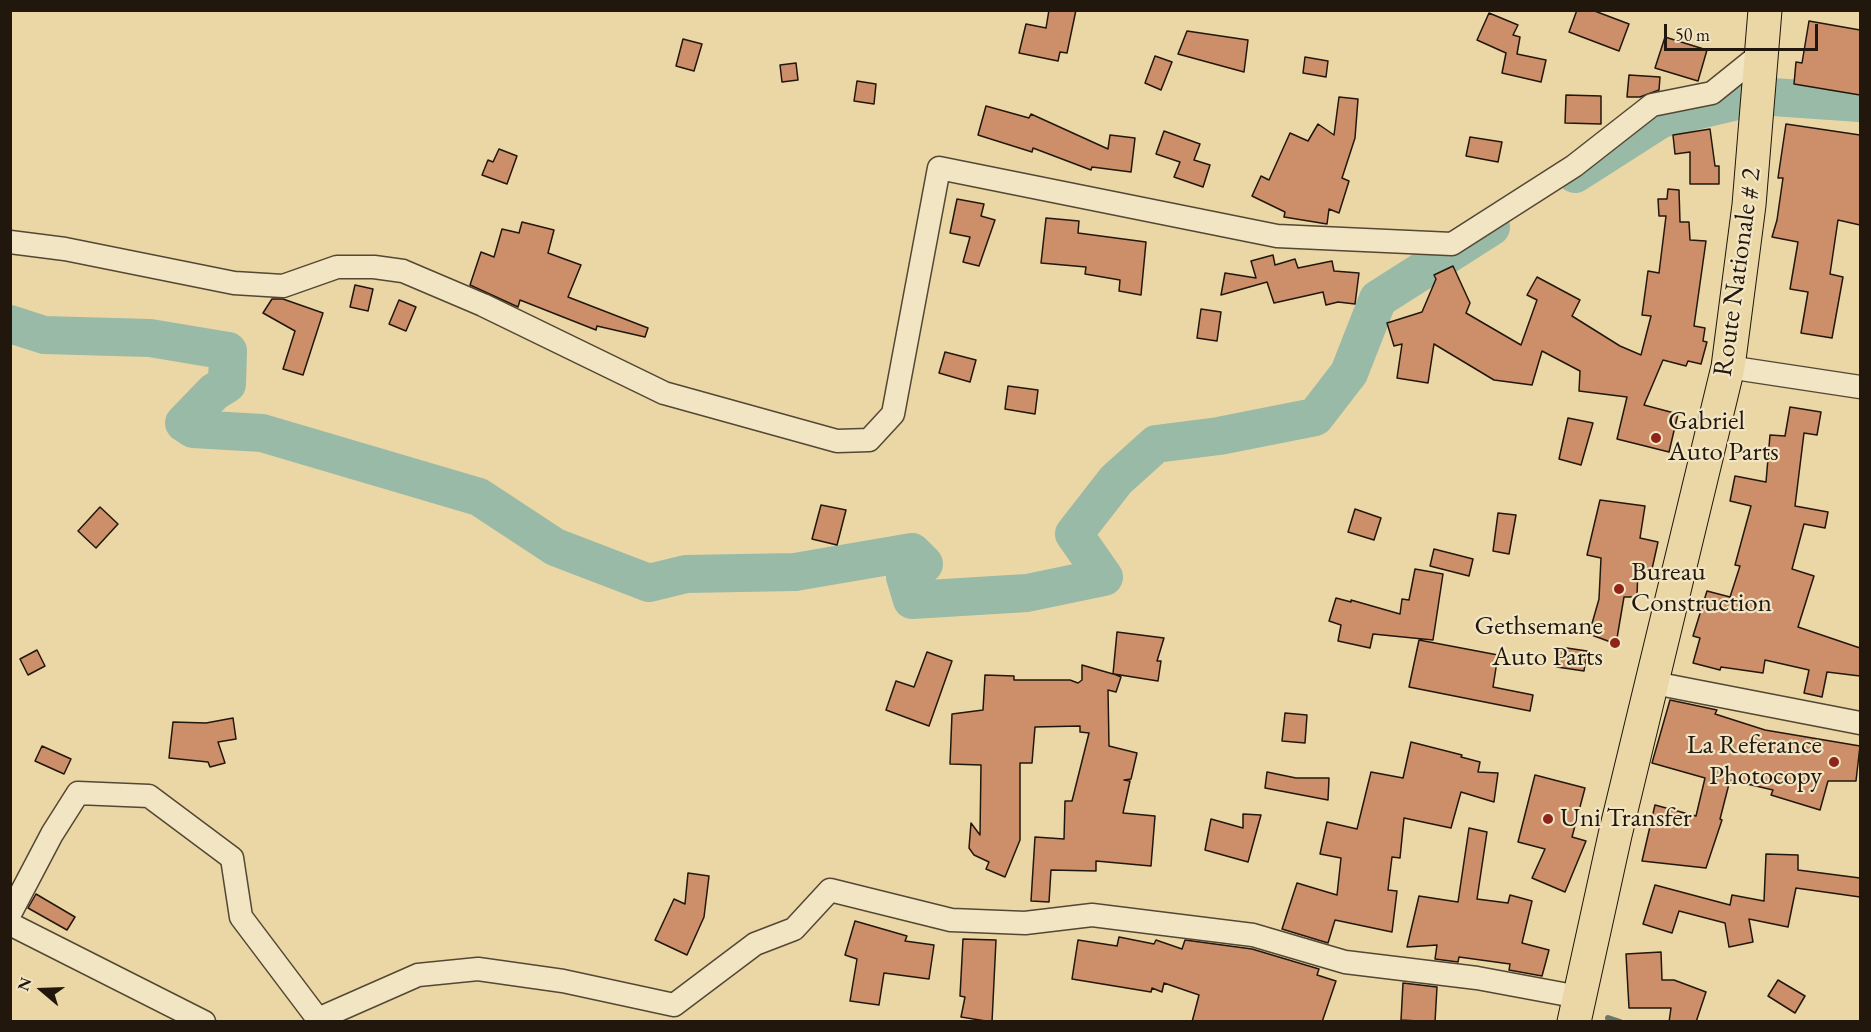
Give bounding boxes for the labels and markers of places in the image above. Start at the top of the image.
place label: Gabriel Auto Parts [1668,406,1779,469]
marker: Gabriel Auto Parts [1649,431,1663,445]
place label: Bureau Construction [1631,557,1772,620]
marker: Bureau Construction [1612,582,1626,596]
place label: Gethsemane Auto Parts [1475,611,1603,674]
marker: Gethsemane Auto Parts [1608,636,1622,650]
place label: La Referance Photocopy [1687,730,1822,793]
marker: La Referance Photocopy [1827,755,1841,769]
place label: Uni Transfer [1560,803,1692,835]
marker: Uni Transfer [1541,812,1555,826]

